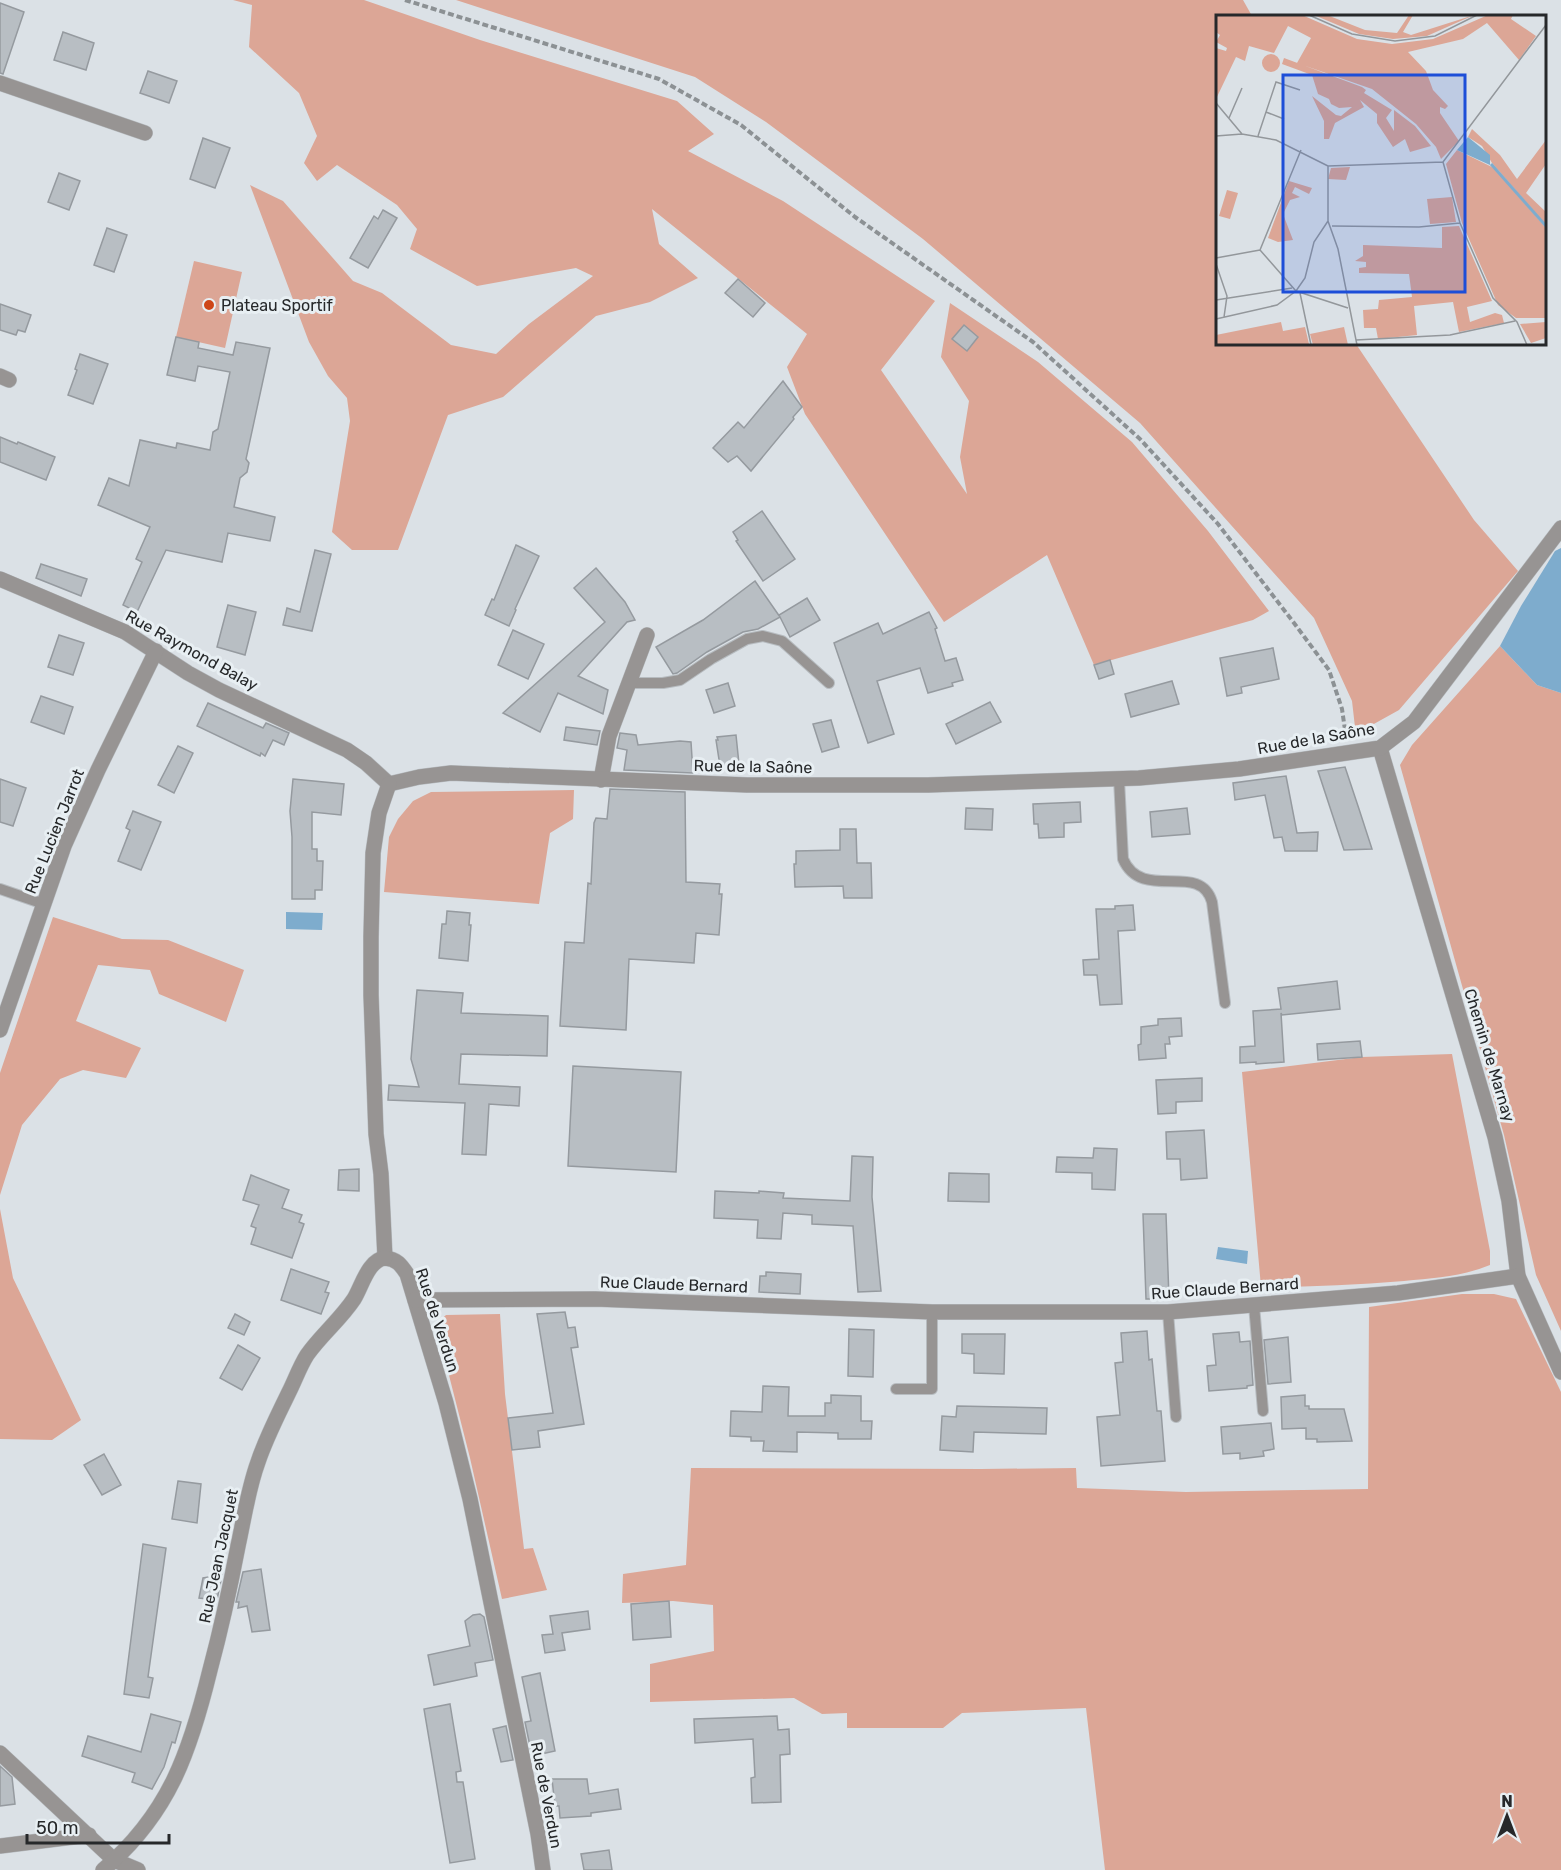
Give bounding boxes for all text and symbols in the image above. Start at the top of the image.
inset map [1216,15,1546,345]
place label: Plateau Sportif [221,296,333,315]
marker: Plateau Sportif [202,298,216,312]
street label: Rue Raymond Balay [122,606,261,695]
street label: Rue de la Saône [1256,719,1376,758]
street label: Rue de la Saône [693,756,813,777]
street label: Rue Lucien Jarrot [21,766,88,896]
street label: Chemin de Marnay [1460,986,1519,1124]
street label: Rue de Verdun [412,1266,463,1375]
street label: Rue Claude Bernard [600,1272,748,1297]
street label: Rue Claude Bernard [1151,1274,1300,1303]
street label: Rue Jean Jacquet [195,1487,242,1625]
street label: Rue de Verdun [527,1740,566,1850]
north arrow [1477,1786,1537,1846]
text: N [1501,1792,1513,1811]
scale bar [27,1807,170,1845]
text: 50 m [36,1817,79,1839]

